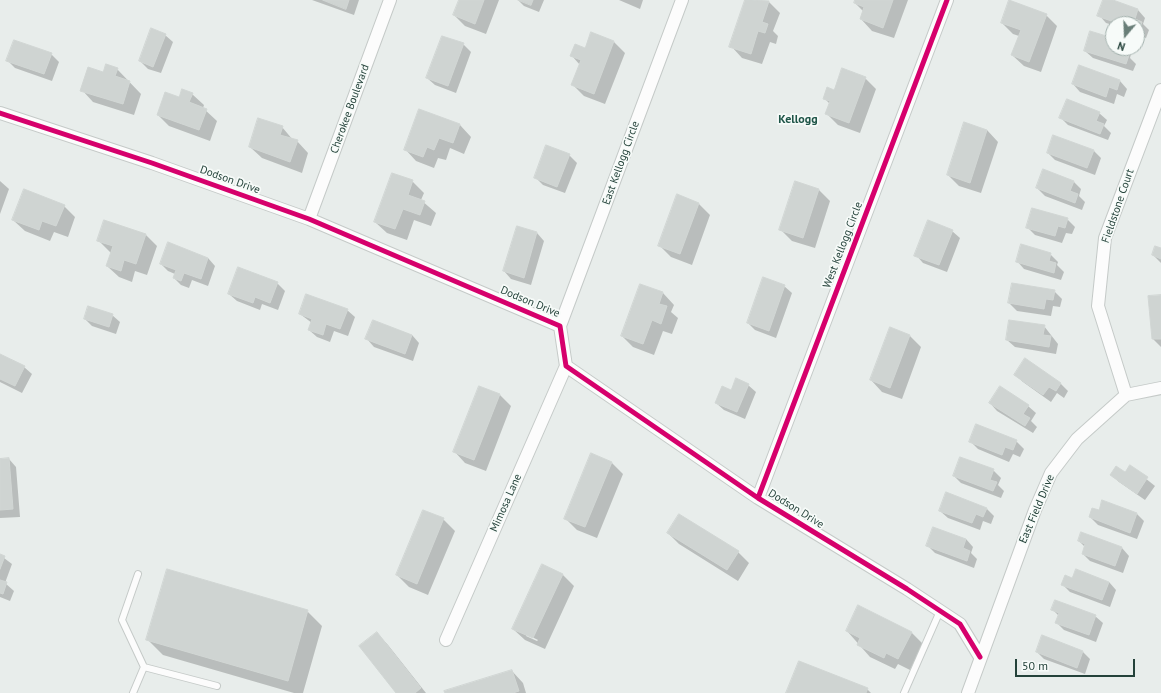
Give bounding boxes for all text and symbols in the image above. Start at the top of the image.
north arrow [1105,16,1145,56]
text: N [1116,39,1127,54]
street label: Cherokee Boulevard [328,63,372,155]
district label: Kellogg [778,113,818,127]
street label: East Kellogg Circle [600,119,642,207]
street label: Dodson Drive [198,163,262,197]
street label: Fieldstone Court [1099,167,1137,245]
street label: West Kellogg Circle [821,200,865,290]
street label: Dodson Drive [498,284,562,320]
street label: Mimosa Lane [487,472,525,534]
street label: East Field Drive [1017,473,1057,545]
street label: Dodson Drive [766,487,826,531]
scale bar [1017,651,1137,677]
text: 50 m [1022,658,1048,673]

